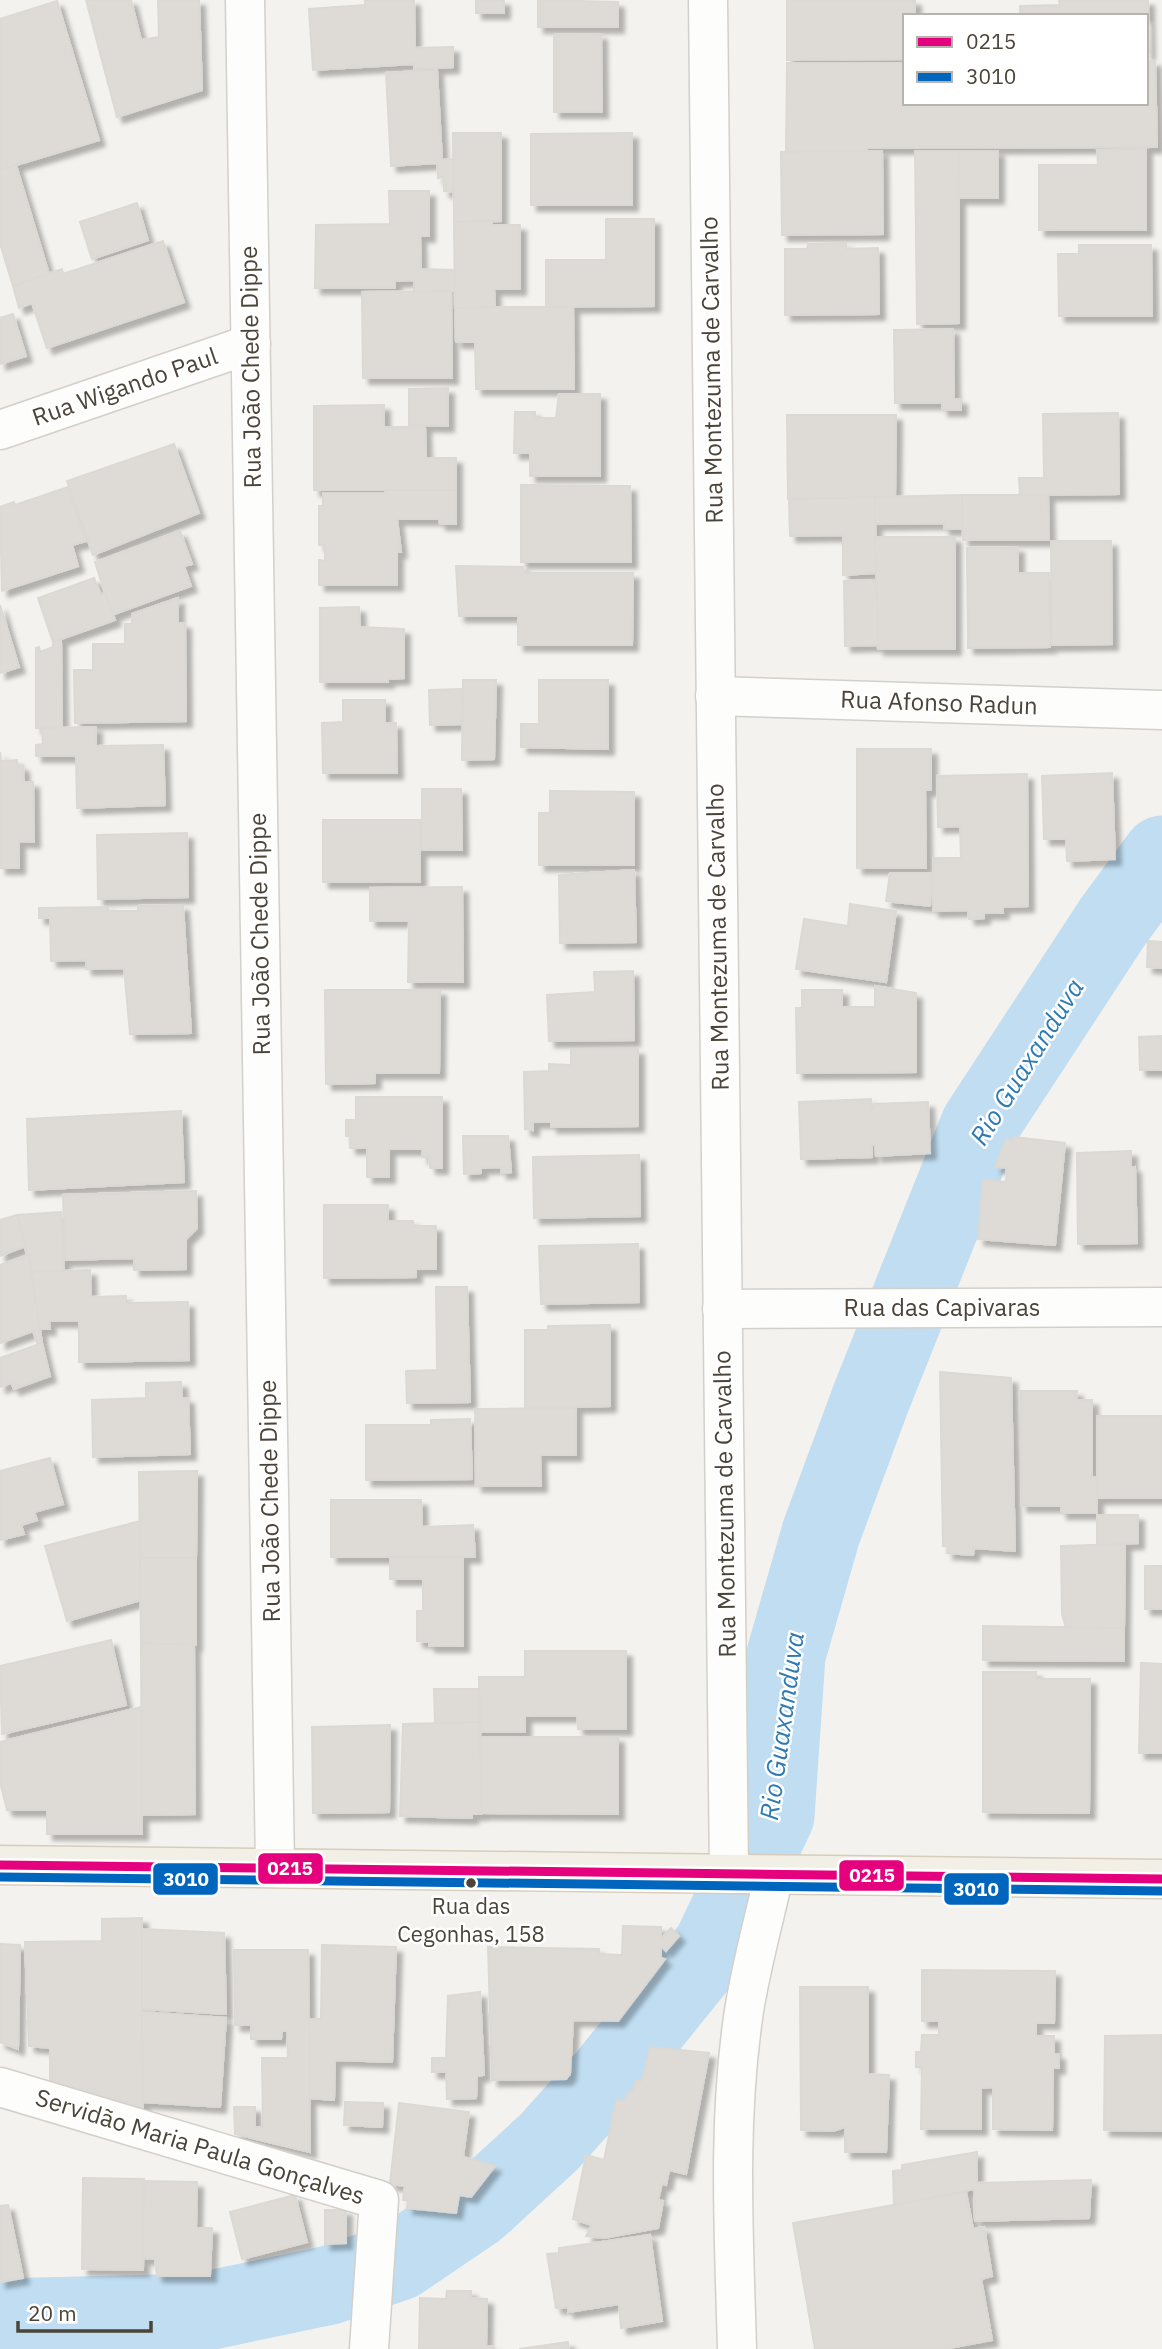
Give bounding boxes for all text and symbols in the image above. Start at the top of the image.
legend [903,14,1148,105]
text: 0215 [966,27,1016,55]
text: 3010 [966,62,1016,90]
street label: Rua Montezuma de Carvalho [692,216,730,524]
street label: Rua João Chede Dippe [232,245,268,489]
street label: Rua Wigando Paul [28,339,222,433]
street label: Rua Afonso Radun [840,683,1038,721]
street label: Rua Montezuma de Carvalho [698,783,736,1091]
street label: Rua João Chede Dippe [241,812,277,1056]
water label: Rio Guaxanduva [961,972,1091,1151]
street label: Rua das Capivaras [844,1291,1040,1323]
street label: Rua Montezuma de Carvalho [705,1350,743,1658]
street label: Rua João Chede Dippe [251,1379,287,1623]
water label: Rio Guaxanduva [751,1629,811,1822]
line badge: 0215 [257,1852,324,1885]
text: 0215 [267,1856,313,1880]
line badge: 0215 [838,1859,905,1892]
line badge: 3010 [152,1862,219,1896]
text: 0215 [849,1863,895,1887]
text: 3010 [163,1867,209,1891]
line badge: 3010 [943,1872,1010,1906]
marker: Rua das Cegonhas, 158 [464,1876,478,1890]
text: 3010 [953,1877,999,1901]
place label: Rua das Cegonhas, 158 [397,1891,545,1948]
street label: Servidão Maria Paula Gonçalves [32,2081,369,2211]
scale bar [18,2290,150,2334]
text: 20 m [28,2299,77,2327]

